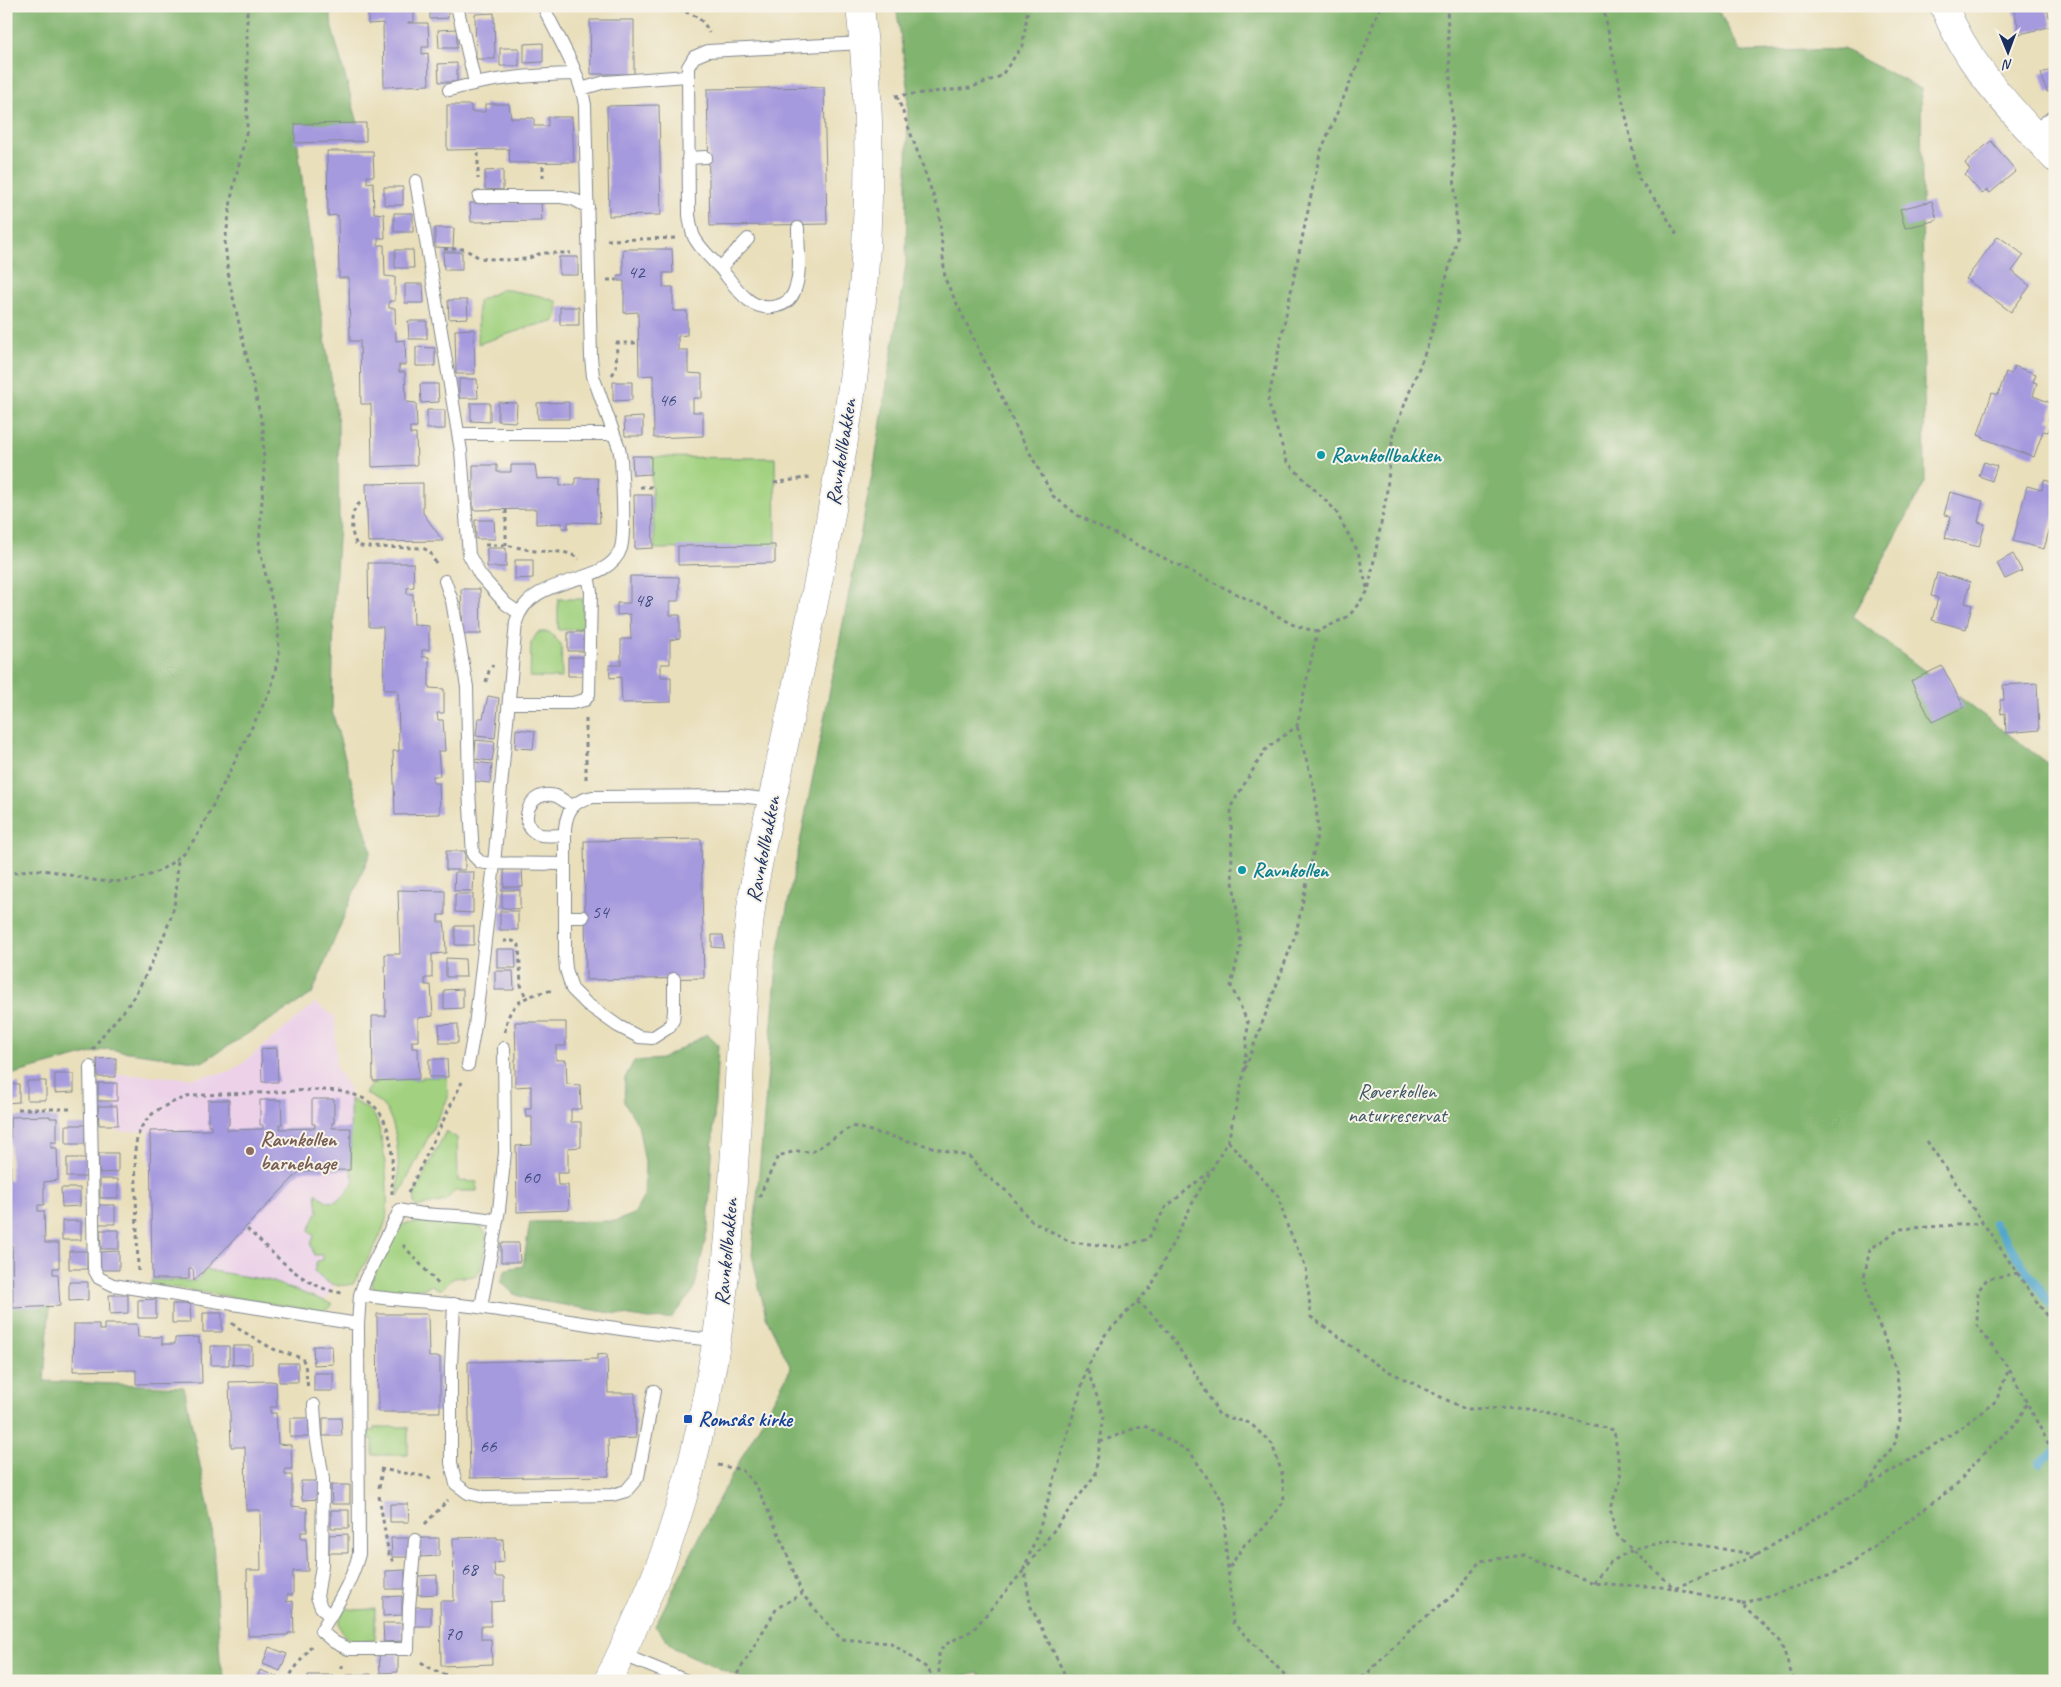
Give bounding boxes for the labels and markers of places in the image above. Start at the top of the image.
place label: Ravnkollbakken [1331,442,1443,468]
marker: Ravnkollbakken [1315,449,1327,461]
place label: Ravnkollen [1252,857,1330,883]
marker: Ravnkollen [1236,864,1248,876]
place label: Ravnkollen barnehage [260,1126,338,1176]
marker: Ravnkollen barnehage [244,1145,256,1157]
place label: Romsås kirke [698,1406,794,1432]
marker: Romsås kirke [682,1413,694,1425]

